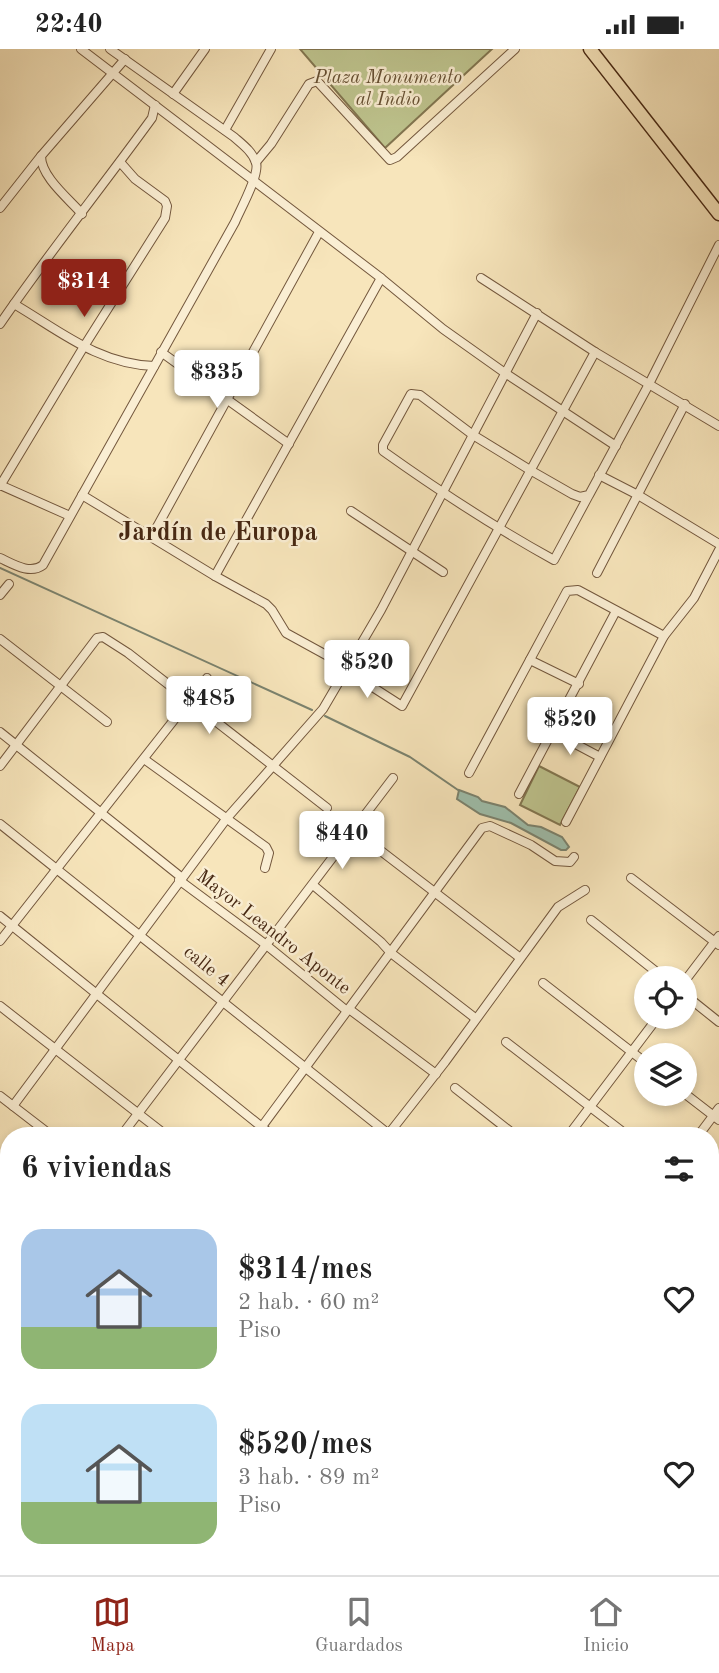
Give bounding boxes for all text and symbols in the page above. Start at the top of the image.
text: 22:40 [35,12,103,38]
park label: Plaza Monumento al Indio [313,69,462,110]
pin: $314 [43,259,125,319]
text: $314 [57,270,111,293]
pin: $335 [176,351,258,410]
text: $335 [190,361,244,384]
district label: Jardín de Europa [118,520,318,546]
pin: $520 [326,641,408,700]
text: $520 [340,651,394,674]
pin: $485 [168,677,250,736]
text: $485 [182,687,236,710]
pin: $520 [529,697,611,757]
text: $520 [543,708,597,731]
pin: $440 [301,811,383,871]
text: $440 [315,822,369,845]
street label: Mayor Leandro Aponte [192,867,354,999]
street label: calle 4 [179,943,233,991]
map controls [634,966,697,1106]
button: locate [634,966,697,1029]
button: layers [634,1043,697,1106]
icon: filters [660,1150,698,1188]
text: 6 viviendas [21,1154,171,1184]
text: $314/mes [238,1255,372,1285]
icon: home [77,1257,161,1341]
icon: heart [660,1280,698,1318]
text: 2 hab. · 60 m² [238,1291,379,1314]
text: Piso [238,1319,281,1342]
text: $520/mes [238,1430,372,1460]
icon: home [77,1432,161,1516]
icon: heart [660,1455,698,1493]
text: 3 hab. · 89 m² [238,1466,379,1489]
text: Piso [238,1494,281,1517]
tab: Mapa [90,1593,135,1658]
tab: Guardados [315,1593,403,1658]
tab: Inicio [583,1593,629,1658]

